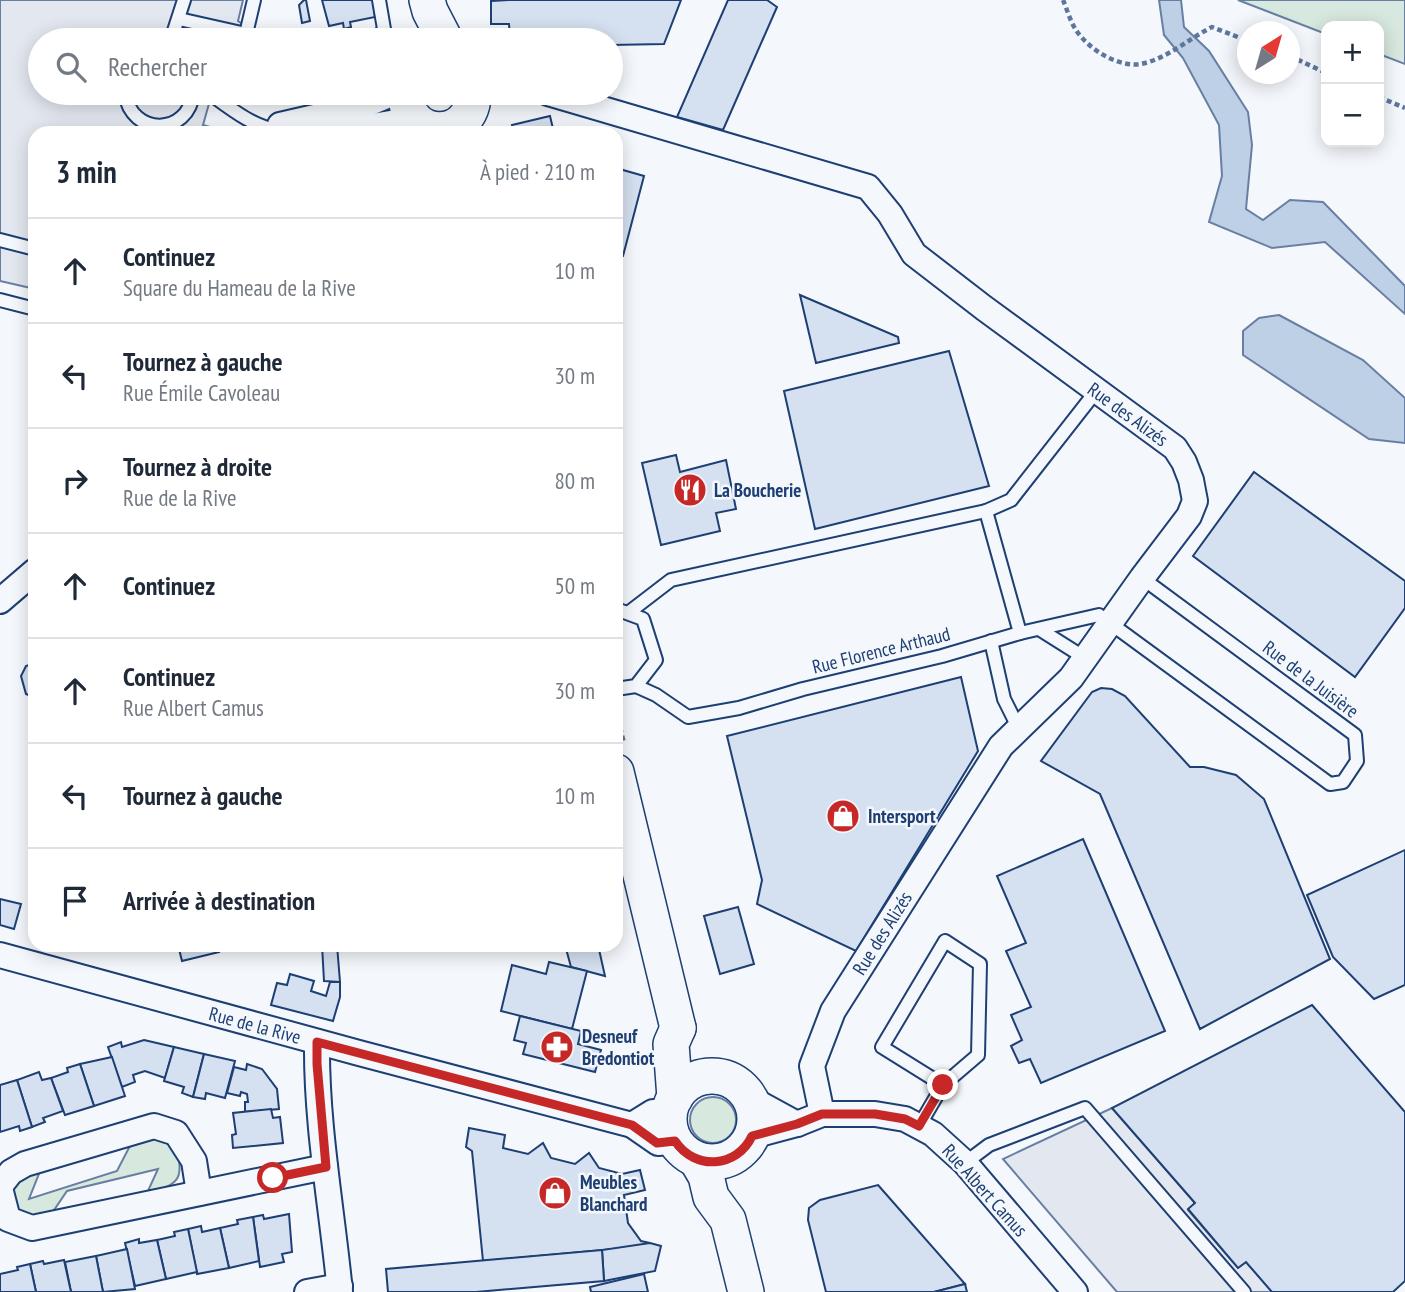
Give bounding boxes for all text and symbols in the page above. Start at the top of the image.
north arrow [1237,21,1300,84]
map controls [1321,21,1384,147]
button: + [1321,21,1384,84]
search box [28,28,623,105]
icon: search [52,48,90,86]
text: Rechercher [108,50,207,83]
button: − [1321,84,1384,147]
text: 3 min [56,152,117,191]
text: À pied · 210 m [480,157,595,186]
text: Continuez [123,240,215,273]
icon: ahead [56,252,94,290]
text: 10 m [554,256,595,285]
text: Square du Hameau de la Rive [123,273,356,302]
text: Tournez à gauche [123,345,283,378]
icon: left [56,357,94,395]
text: 30 m [554,361,595,390]
street label: Rue des Alizés [1083,377,1173,451]
text: Rue Émile Cavoleau [123,378,280,407]
text: Tournez à droite [123,450,272,483]
icon: right [56,462,94,500]
text: 80 m [554,466,595,495]
restaurant icon: La Boucherie [671,471,709,509]
place label: La Boucherie [714,478,801,502]
text: Rue de la Rive [123,483,237,512]
icon: ahead [56,567,94,605]
text: Continuez [123,569,215,602]
text: 50 m [554,571,595,600]
street label: Rue Florence Arthaud [810,621,952,679]
street label: Rue de la Juisière [1258,635,1364,723]
text: Continuez [123,660,215,693]
icon: ahead [56,672,94,710]
text: 30 m [554,676,595,705]
text: Rue Albert Camus [123,693,264,722]
icon: left [56,777,94,815]
text: Tournez à gauche [123,779,283,812]
text: 10 m [554,781,595,810]
shop icon: Intersport [824,797,862,835]
place label: Intersport [868,804,936,828]
icon: arrive [56,882,94,920]
text: Arrivée à destination [123,884,315,917]
street label: Rue des Alizés [847,887,917,979]
street label: Rue de la Rive [207,1001,304,1049]
place label: Desneuf Bredontiot [582,1024,655,1070]
pharmacy icon: Desneuf Bredontiot [538,1028,576,1066]
route end [927,1069,958,1100]
street label: Rue Albert Camus [937,1139,1033,1241]
route start [257,1162,288,1193]
place label: Meubles Blanchard [580,1170,647,1216]
shop icon: Meubles Blanchard [536,1174,574,1212]

